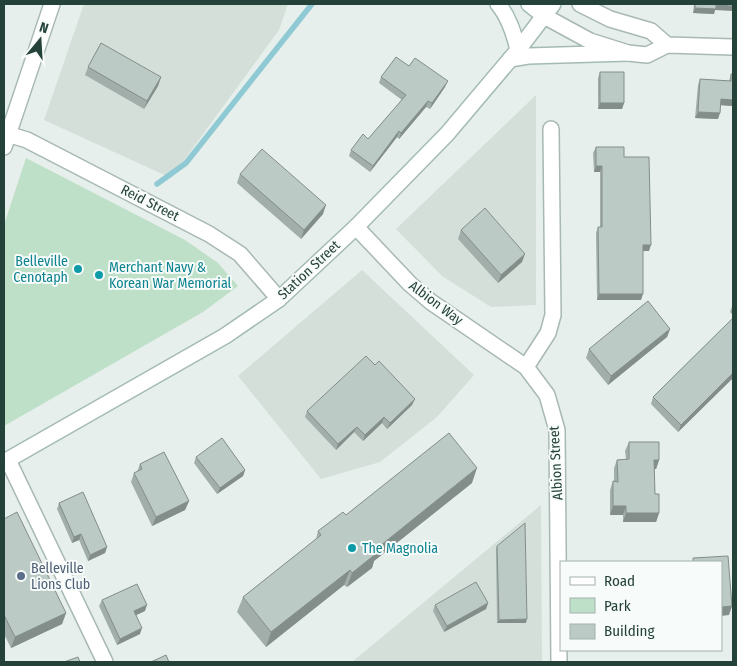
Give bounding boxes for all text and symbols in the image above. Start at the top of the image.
north arrow [15,15,65,65]
text: N [37,19,50,37]
street label: Reid Street [118,181,182,225]
street label: Station Street [274,237,344,303]
place label: Belleville Cenotaph [13,253,68,286]
place label: Merchant Navy & Korean War Memorial [109,259,232,292]
marker: Belleville Cenotaph [72,263,84,275]
marker: Merchant Navy & Korean War Memorial [93,269,105,281]
street label: Albion Way [406,277,467,329]
street label: Albion Street [546,425,566,501]
place label: The Magnolia [362,540,438,557]
marker: The Magnolia [346,542,358,554]
place label: Belleville Lions Club [31,560,90,593]
legend [560,561,722,651]
marker: Belleville Lions Club [15,570,27,582]
text: Road [604,572,635,590]
text: Park [604,597,631,615]
text: Building [604,622,655,640]

